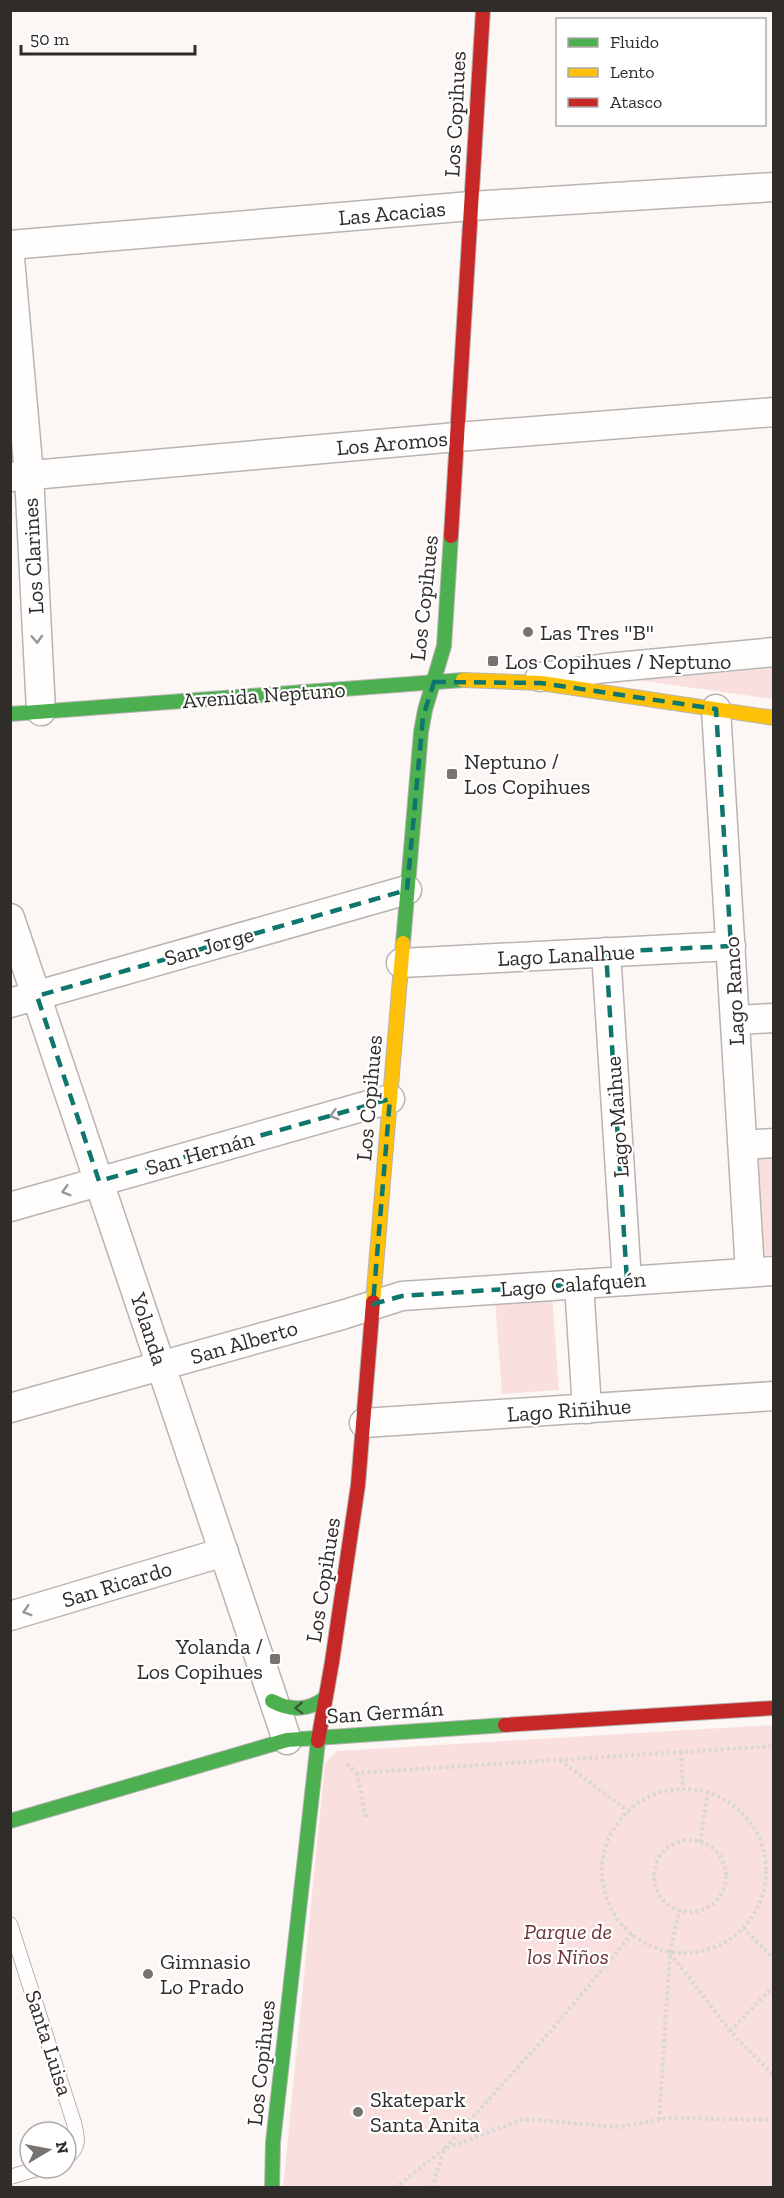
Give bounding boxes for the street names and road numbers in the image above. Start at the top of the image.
street label: Los Copihues [438,50,472,178]
street label: Las Acacias [337,195,447,231]
street label: Los Aromos [335,425,449,461]
street label: Los Clarines [16,497,50,615]
street label: Los Copihues [404,534,444,662]
street label: Avenida Neptuno [182,676,346,714]
street label: San Jorge [161,920,257,972]
street label: Lago Ranco [718,936,750,1046]
street label: Lago Lanalhue [497,938,635,972]
street label: Los Copihues [350,1034,388,1162]
street label: Lago Maihue [599,1055,635,1179]
street label: San Hernán [143,1125,258,1181]
street label: Lago Calafquén [499,1265,647,1303]
street label: Yolanda [124,1288,174,1369]
street label: San Alberto [187,1314,301,1370]
street label: Lago Riñihue [506,1392,632,1428]
street label: Los Copihues [300,1516,346,1644]
street label: San Ricardo [59,1555,175,1613]
street label: San Germán [326,1694,445,1730]
street label: Santa Luisa [19,1987,79,2100]
street label: Los Copihues [241,1999,281,2127]

